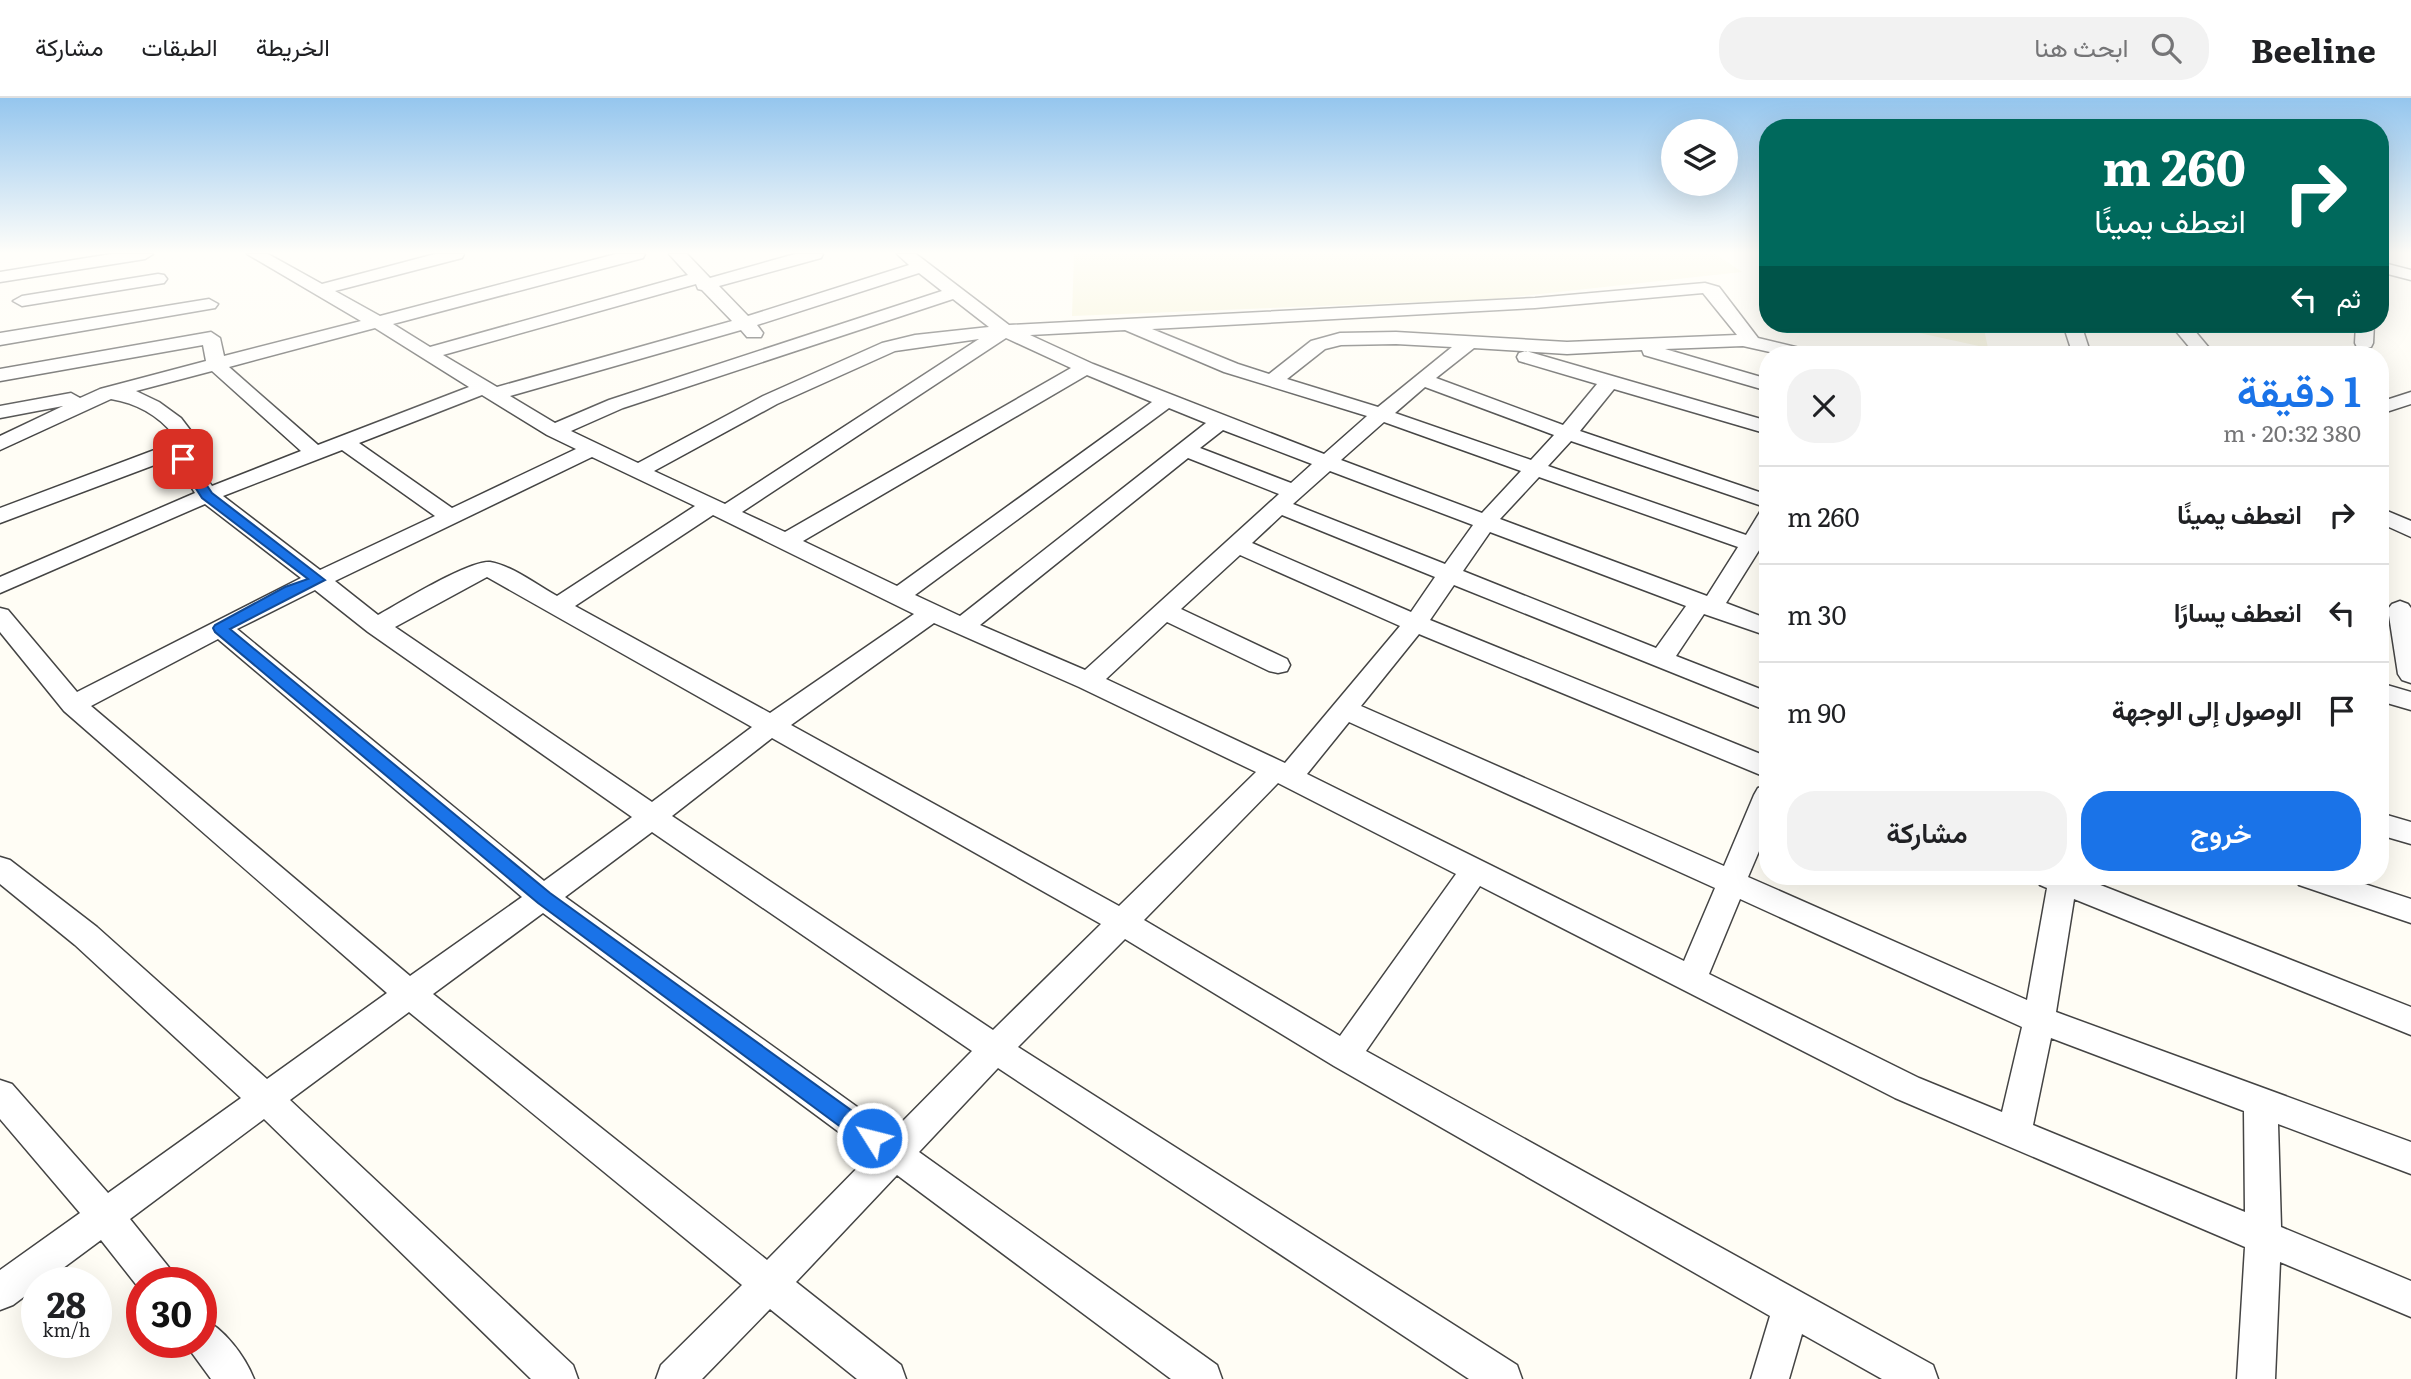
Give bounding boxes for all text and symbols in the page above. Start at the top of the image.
search box [1719,17,2209,80]
text: Beeline [2251,24,2376,73]
text: ابحث هنا [2034,26,2129,65]
text: مشاركة [35,28,103,63]
text: الطبقات [141,28,218,63]
text: الخريطة [256,28,330,63]
icon: search [2147,29,2185,67]
map controls [1661,119,1738,196]
button: layers [1661,119,1738,196]
text: 260 m [2102,128,2246,201]
icon: right [2270,147,2361,238]
text: انعطف يمينًا [2094,195,2246,243]
text: ثم [2337,277,2361,316]
icon: left [2285,280,2323,318]
text: 1 دقيقة [2237,358,2361,420]
button: close [1787,369,1861,443]
text: 380 m · 20:32 [2223,415,2361,449]
pin [153,429,213,489]
icon: arrive [164,440,202,478]
text: انعطف يمينًا [2177,493,2302,532]
text: 260 m [1787,496,1860,535]
icon: right [2323,496,2361,534]
text: انعطف يسارًا [2174,591,2302,630]
text: 30 m [1787,594,1847,633]
icon: left [2323,594,2361,632]
text: الوصول إلى الوجهة [2112,689,2302,728]
text: 90 m [1787,692,1846,731]
icon: arrive [2323,692,2361,730]
button: مشاركة [1787,791,2067,871]
button: خروج [2081,791,2361,871]
position arrow [835,1101,909,1175]
speed limit sign: 30 [126,1267,217,1358]
text: 28 [47,1277,86,1329]
text: km/h [43,1316,90,1343]

